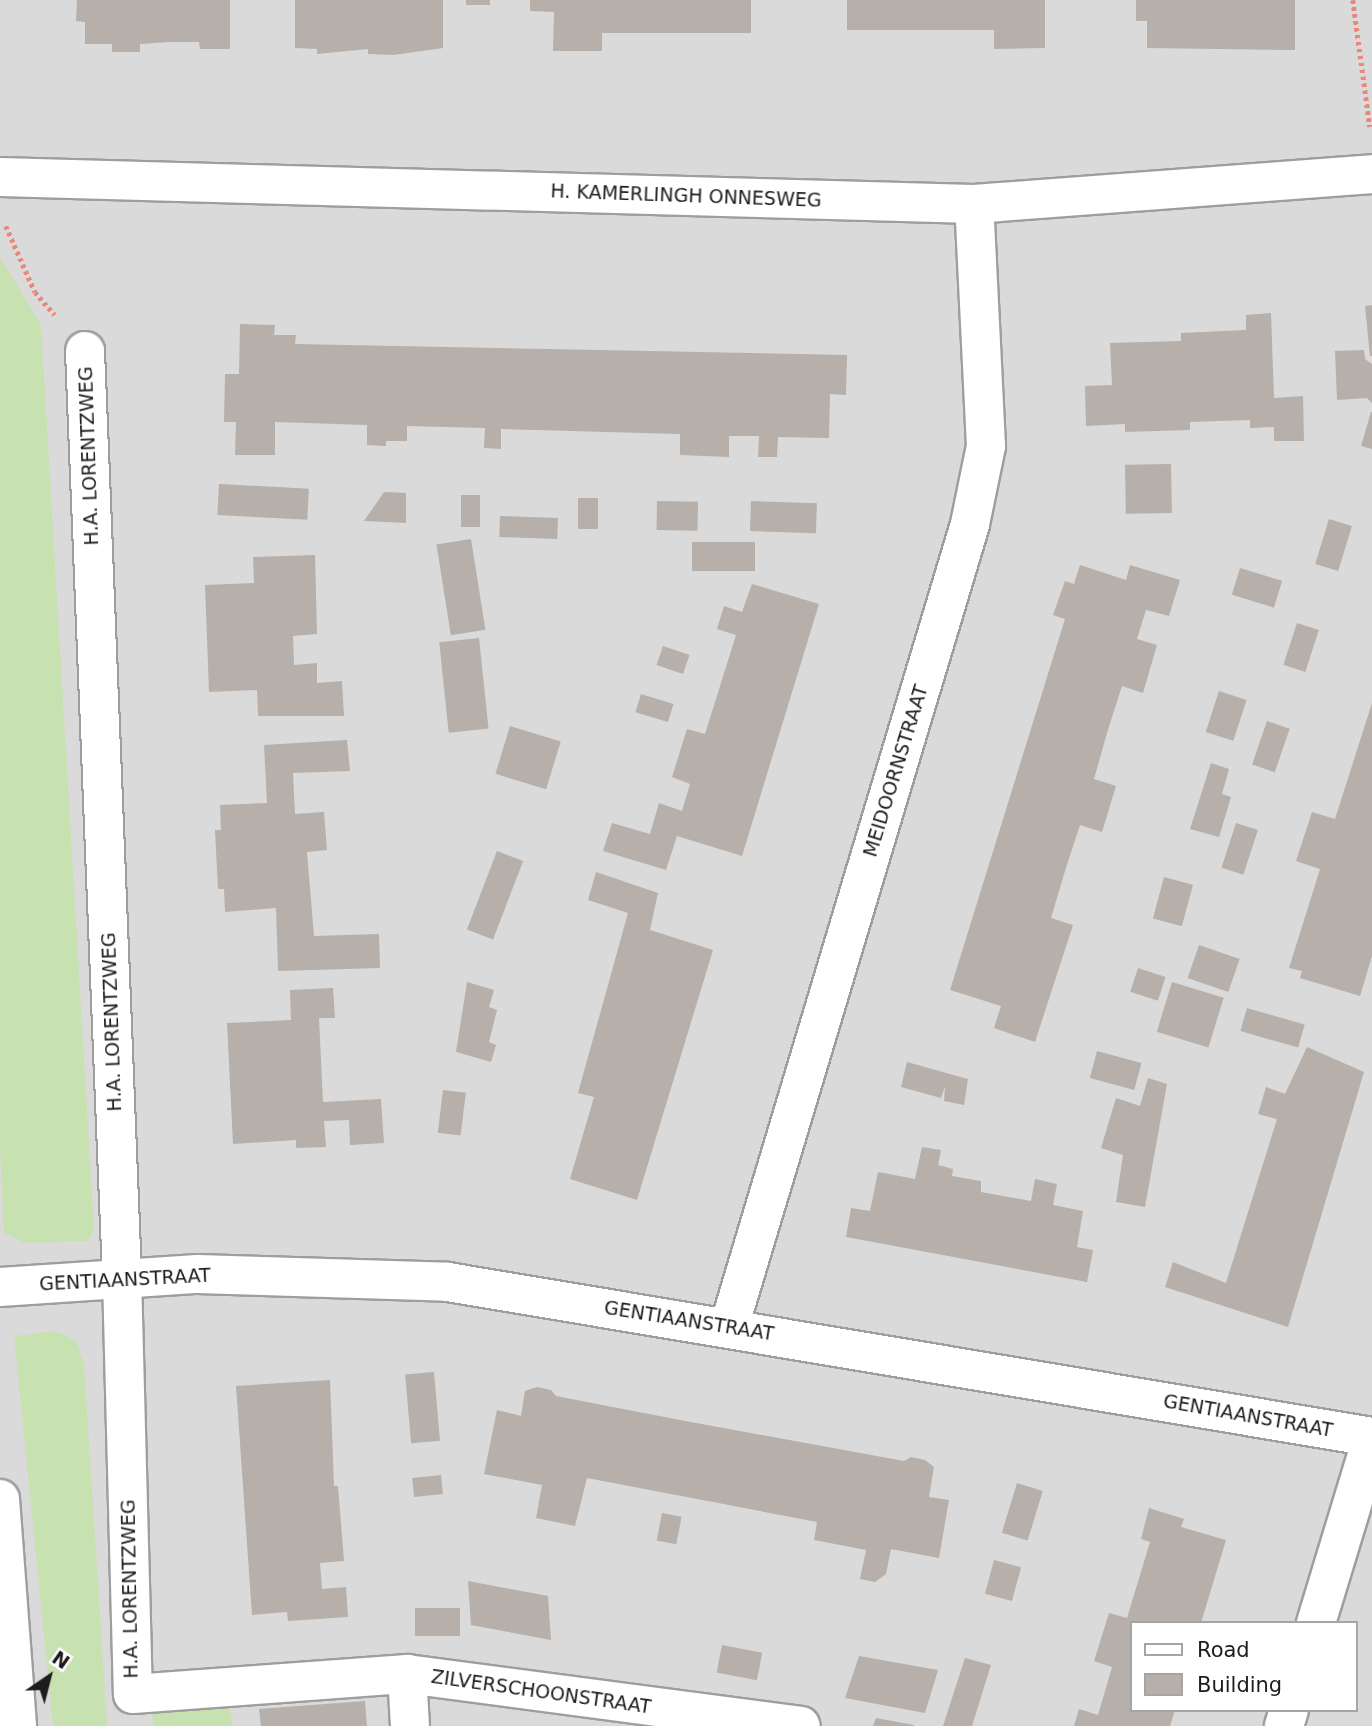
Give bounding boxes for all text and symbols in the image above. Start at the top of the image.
street label: H. KAMERLINGH ONNESWEG [550,180,822,212]
street label: H.A. LORENTZWEG [74,366,104,546]
street label: MEIDOORNSTRAAT [859,682,933,860]
street label: H.A. LORENTZWEG [97,932,127,1112]
street label: GENTIAANSTRAAT [39,1264,211,1296]
street label: GENTIAANSTRAAT [602,1296,776,1346]
street label: GENTIAANSTRAAT [1162,1390,1334,1442]
street label: H.A. LORENTZWEG [117,1499,143,1679]
legend [1130,1621,1358,1712]
text: Road [1197,1638,1250,1662]
north arrow [14,1642,84,1712]
text: N [48,1646,74,1673]
street label: ZILVERSCHOONSTRAAT [430,1665,652,1719]
text: Building [1197,1673,1282,1697]

